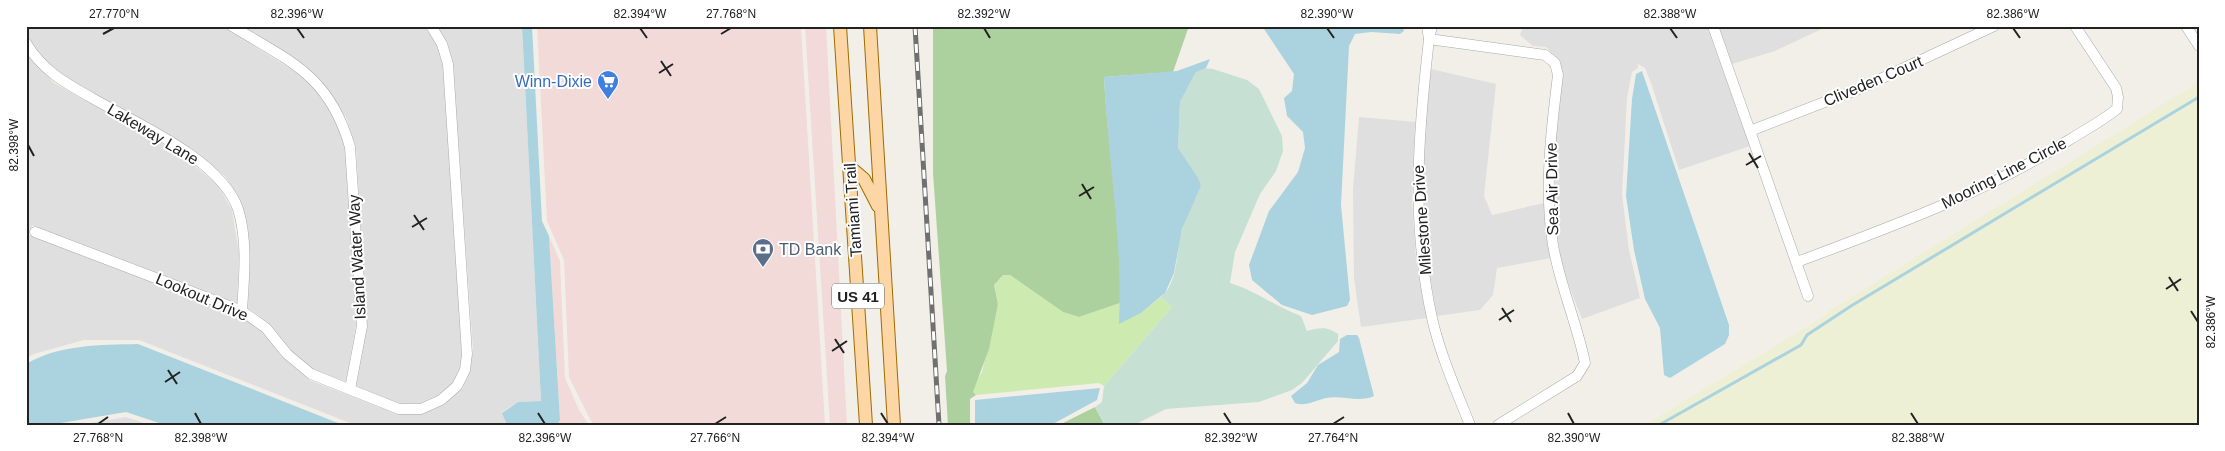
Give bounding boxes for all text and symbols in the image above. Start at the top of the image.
text: 27.770°N [89,7,139,21]
text: 82.396°W [271,7,324,21]
text: 82.394°W [614,7,667,21]
text: 27.768°N [706,7,756,21]
text: 82.392°W [958,7,1011,21]
text: 82.390°W [1301,7,1354,21]
text: 82.388°W [1644,7,1697,21]
text: 82.386°W [1987,7,2040,21]
street label: Cliveden Court [1821,52,1926,109]
supermarket icon: Winn-Dixie [596,69,620,100]
place label: Winn-Dixie [515,73,592,90]
street label: Lakeway Lane [104,100,202,168]
text: 82.398°W [7,118,21,171]
street label: Mooring Line Circle [1939,134,2069,212]
street label: Sea Air Drive [1543,142,1561,236]
street label: Tamiami Trail [841,162,865,258]
street label: Milestone Drive [1410,164,1434,276]
street label: Island Water Way [345,194,369,320]
bank icon: TD Bank [751,237,775,268]
place label: TD Bank [779,241,842,258]
street label: Lookout Drive [153,270,251,324]
road number: US 41 [832,284,884,308]
text: 82.386°W [2204,295,2218,348]
text: 27.768°N [73,431,123,445]
text: 82.398°W [175,431,228,445]
text: 82.396°W [519,431,572,445]
text: 27.766°N [690,431,740,445]
text: 82.394°W [862,431,915,445]
text: 82.392°W [1205,431,1258,445]
text: 27.764°N [1308,431,1358,445]
text: 82.390°W [1548,431,1601,445]
text: 82.388°W [1892,431,1945,445]

